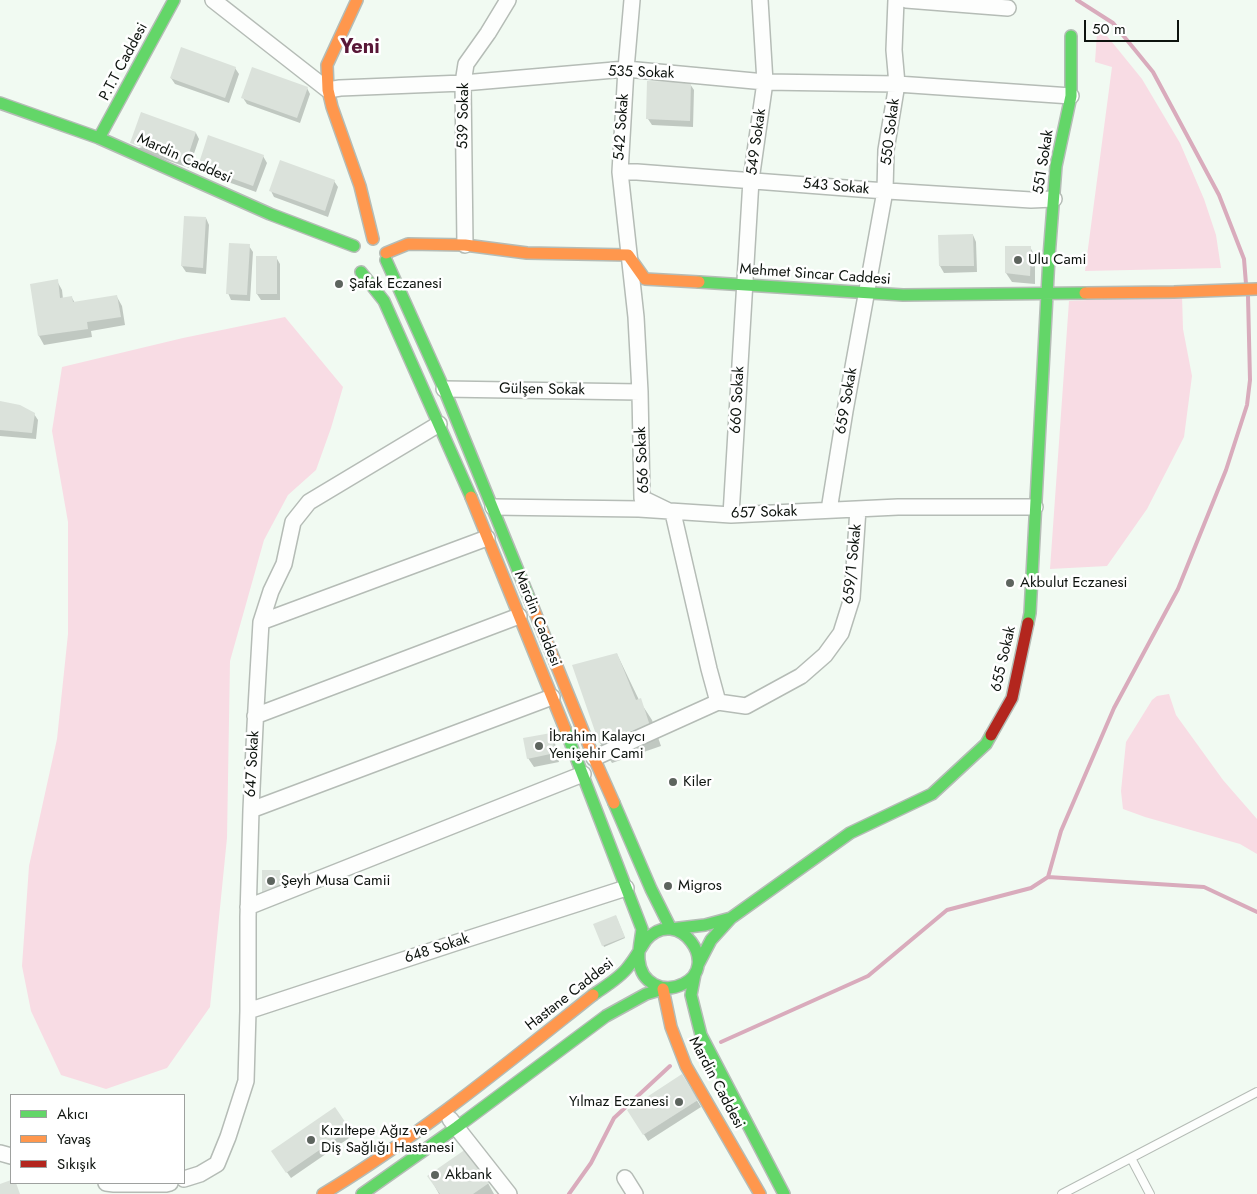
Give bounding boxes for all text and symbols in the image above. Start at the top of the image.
scale bar [1087,10,1182,42]
text: 50 m [1092,18,1126,40]
street label: P.T.T Caddesi [96,20,152,104]
district label: Yeni [340,36,380,60]
street label: 535 Sokak [607,63,675,83]
street label: 539 Sokak [454,83,474,149]
street label: 542 Sokak [611,93,633,161]
street label: 550 Sokak [878,98,904,166]
street label: 549 Sokak [743,107,771,177]
street label: 551 Sokak [1030,128,1058,196]
street label: Mardin Caddesi [134,130,234,188]
street label: 543 Sokak [802,175,870,199]
place label: Ulu Cami [1028,251,1086,269]
marker: Ulu Cami [1012,254,1024,266]
street label: Mehmet Sincar Caddesi [739,261,891,289]
place label: Şafak Eczanesi [349,275,442,293]
marker: Şafak Eczanesi [333,278,345,290]
street label: 660 Sokak [727,366,749,434]
street label: 659 Sokak [832,366,862,436]
street label: Gülşen Sokak [499,380,585,400]
street label: 656 Sokak [632,426,654,494]
street label: 657 Sokak [731,503,797,523]
street label: 659/1 Sokak [840,523,866,605]
street label: Mardin Caddesi [510,569,564,669]
place label: Akbulut Eczanesi [1020,574,1127,592]
marker: Akbulut Eczanesi [1004,577,1016,589]
street label: 655 Sokak [988,624,1020,694]
place label: İbrahim Kalaycı Yenişehir Cami [549,728,645,763]
street label: 647 Sokak [242,730,264,798]
marker: İbrahim Kalaycı Yenişehir Cami [533,740,545,752]
place label: Kiler [683,773,712,791]
marker: Kiler [667,776,679,788]
place label: Şeyh Musa Camii [281,872,390,890]
marker: Şeyh Musa Camii [265,875,277,887]
place label: Migros [678,877,722,895]
marker: Migros [662,880,674,892]
street label: 648 Sokak [402,930,472,968]
street label: Hastane Caddesi [522,955,618,1035]
street label: Mardin Caddesi [684,1034,748,1132]
place label: Yılmaz Eczanesi [569,1093,669,1111]
legend [10,1094,185,1184]
marker: Yılmaz Eczanesi [673,1096,685,1108]
text: Akıcı [57,1103,88,1125]
place label: Kızıltepe Ağız ve Diş Sağlığı Hastanesi [321,1122,454,1157]
text: Yavaş [57,1128,91,1150]
marker: Kızıltepe Ağız ve Diş Sağlığı Hastanesi [305,1134,317,1146]
text: Sıkışık [57,1153,96,1175]
place label: Akbank [445,1166,492,1184]
marker: Akbank [429,1169,441,1181]

